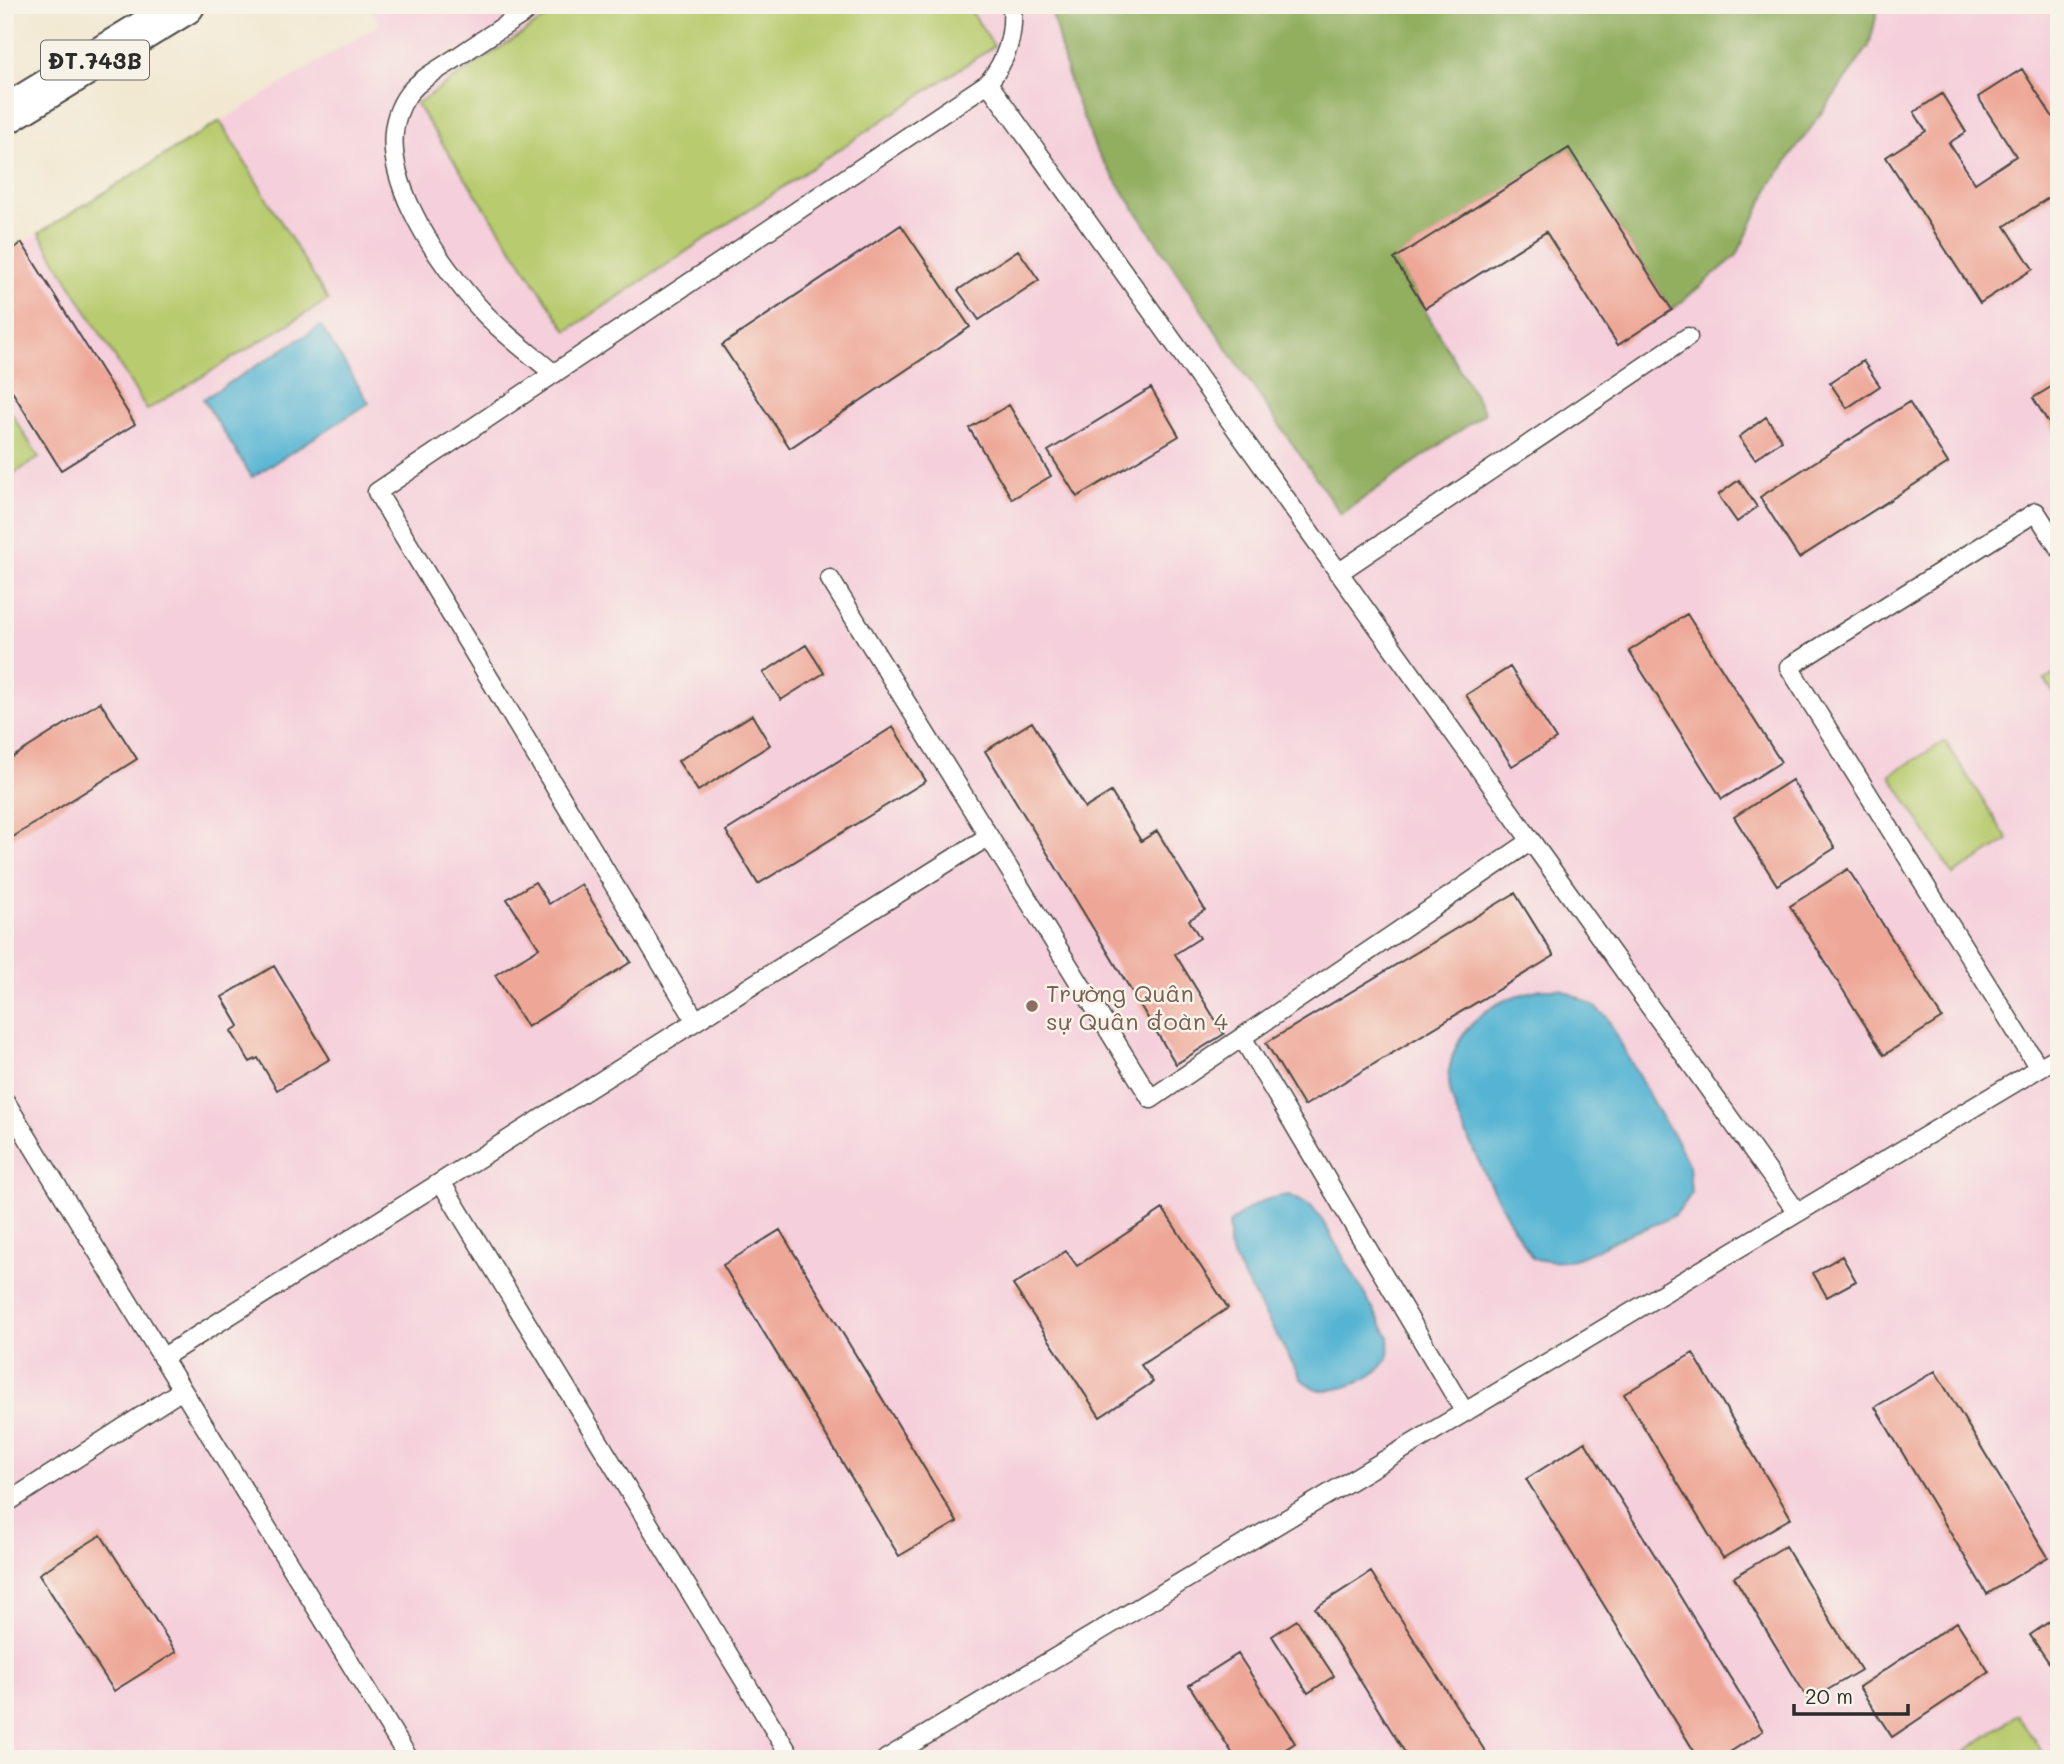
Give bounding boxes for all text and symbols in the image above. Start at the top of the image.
road number: ĐT.743B [41,40,149,80]
place label: Trường Quân sự Quân đoàn 4 [1046,977,1228,1036]
marker: Trường Quân sự Quân đoàn 4 [1024,998,1040,1014]
scale bar [1794,1673,1908,1717]
text: 20 m [1805,1682,1853,1709]

